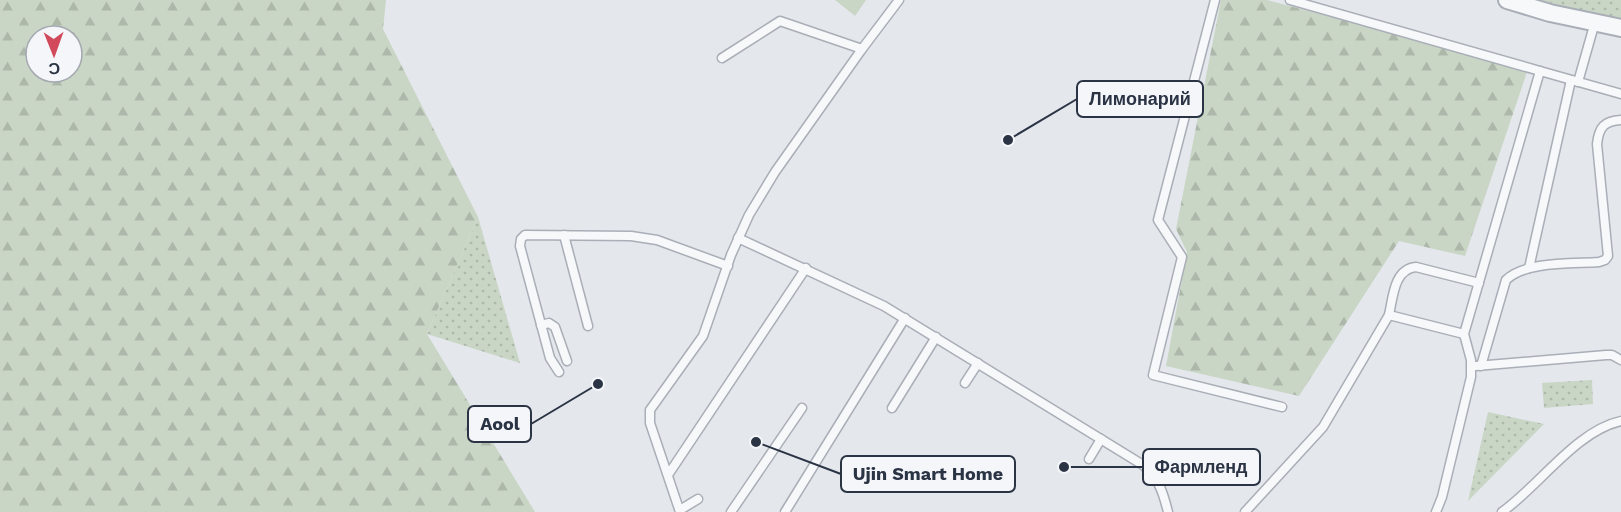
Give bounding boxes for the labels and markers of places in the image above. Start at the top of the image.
callout: Лимонарий [1077,81,1203,117]
callout: Aool [468,406,531,442]
callout: Фармленд [1143,449,1260,485]
callout: Ujin Smart Home [841,456,1015,492]

